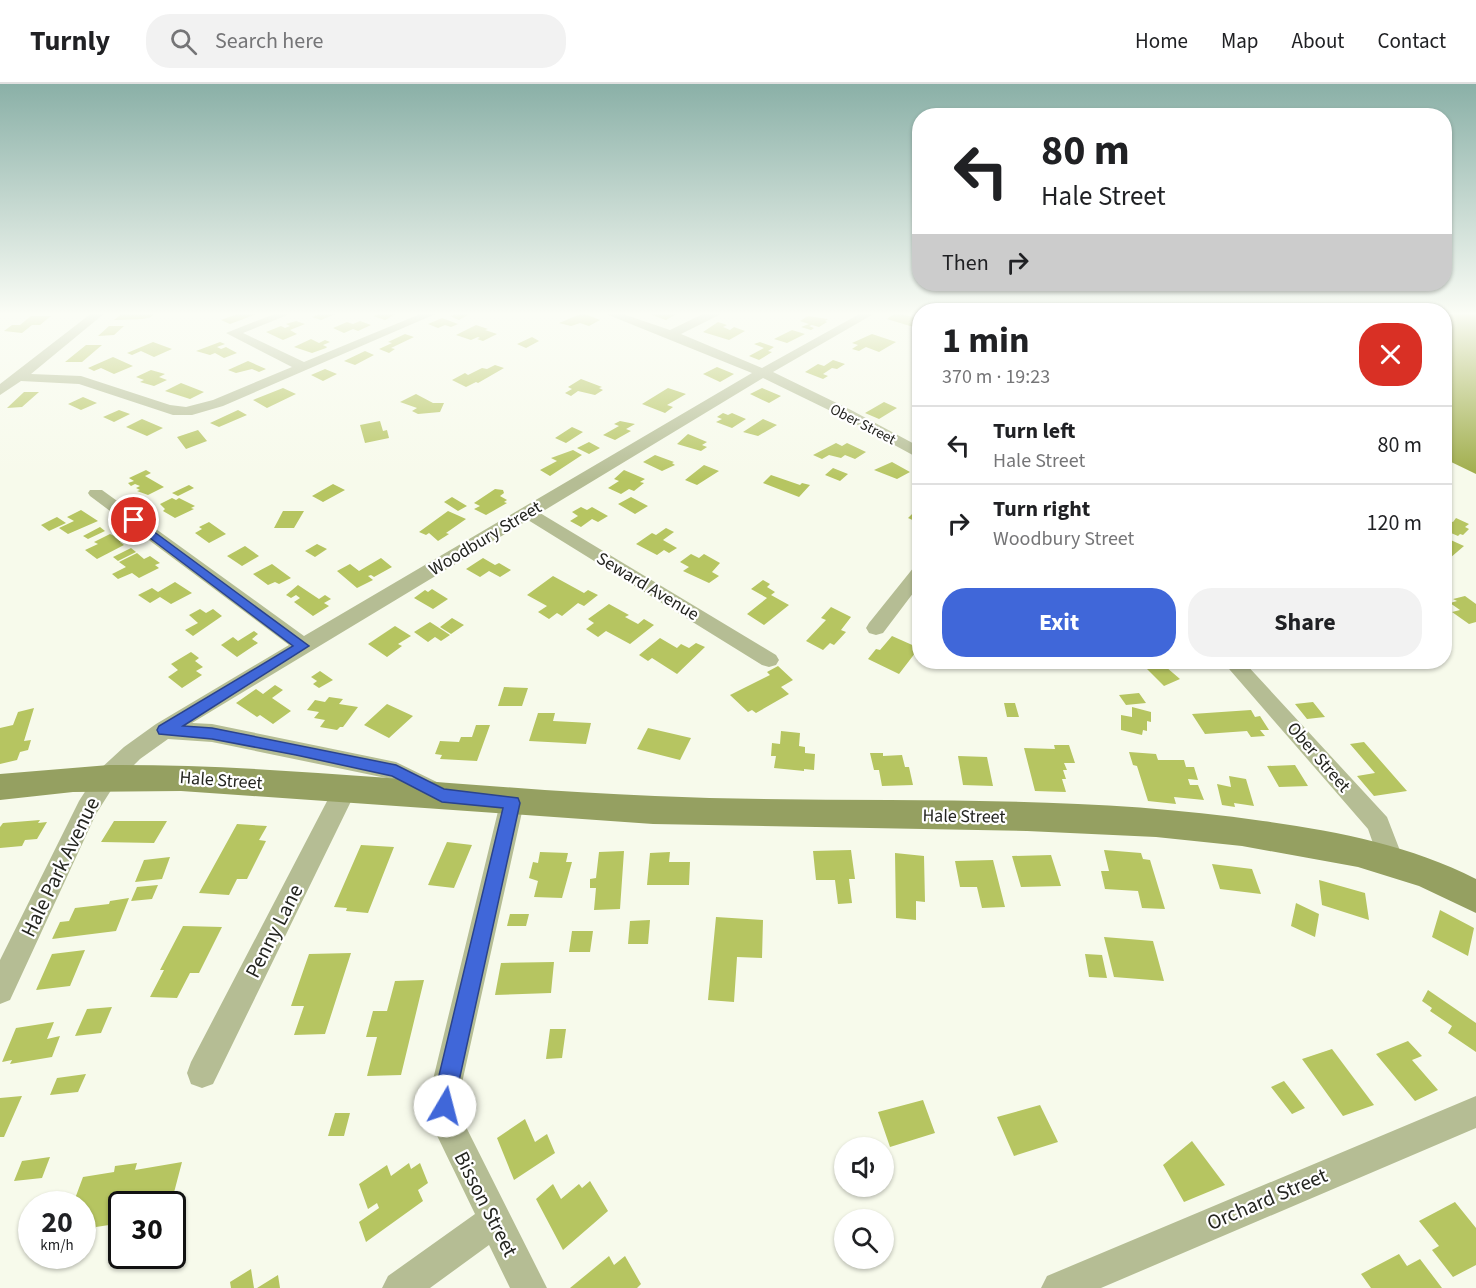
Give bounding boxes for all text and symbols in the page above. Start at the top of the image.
search box [146,14,566,68]
text: Turnly [30,21,110,61]
icon: search [167,25,200,58]
text: Search here [215,25,324,57]
text: Home [1135,26,1188,56]
text: Map [1221,26,1259,56]
text: About [1292,26,1344,56]
text: Contact [1377,26,1446,56]
text: 80 m [1041,121,1130,181]
icon: left [942,132,1020,210]
text: Hale Street [1041,177,1166,216]
icon: right [1001,246,1034,279]
text: Then [942,247,989,279]
text: 1 min [942,315,1030,366]
button: close [1359,323,1422,386]
text: 370 m · 19:23 [942,363,1050,391]
street label: Ober Street [826,399,899,450]
text: Turn left [993,415,1075,447]
icon: left [942,429,975,462]
text: 80 m [1377,429,1422,461]
text: Hale Street [993,447,1085,475]
text: Turn right [993,493,1090,525]
pin [108,494,159,545]
street label: Woodbury Street [424,495,546,582]
icon: arrive [117,503,150,536]
icon: right [942,507,975,540]
text: 120 m [1367,507,1422,539]
text: Woodbury Street [993,525,1134,553]
street label: Seward Avenue [592,546,704,627]
button: Exit [942,588,1176,657]
button: Share [1188,588,1422,657]
street label: Ober Street [1281,717,1356,798]
street label: Hale Street [179,765,263,796]
street label: Hale Park Avenue [13,792,107,942]
street label: Hale Street [922,803,1006,830]
street label: Penny Lane [238,879,310,983]
position arrow [413,1074,477,1138]
map controls [834,1137,894,1269]
button: sound [834,1137,894,1197]
street label: Bisson Street [447,1146,525,1262]
street label: Orchard Street [1202,1160,1332,1238]
speed limit sign: 30 [108,1191,186,1269]
text: 20 [41,1201,73,1244]
button: search [834,1209,894,1269]
text: km/h [40,1235,74,1256]

